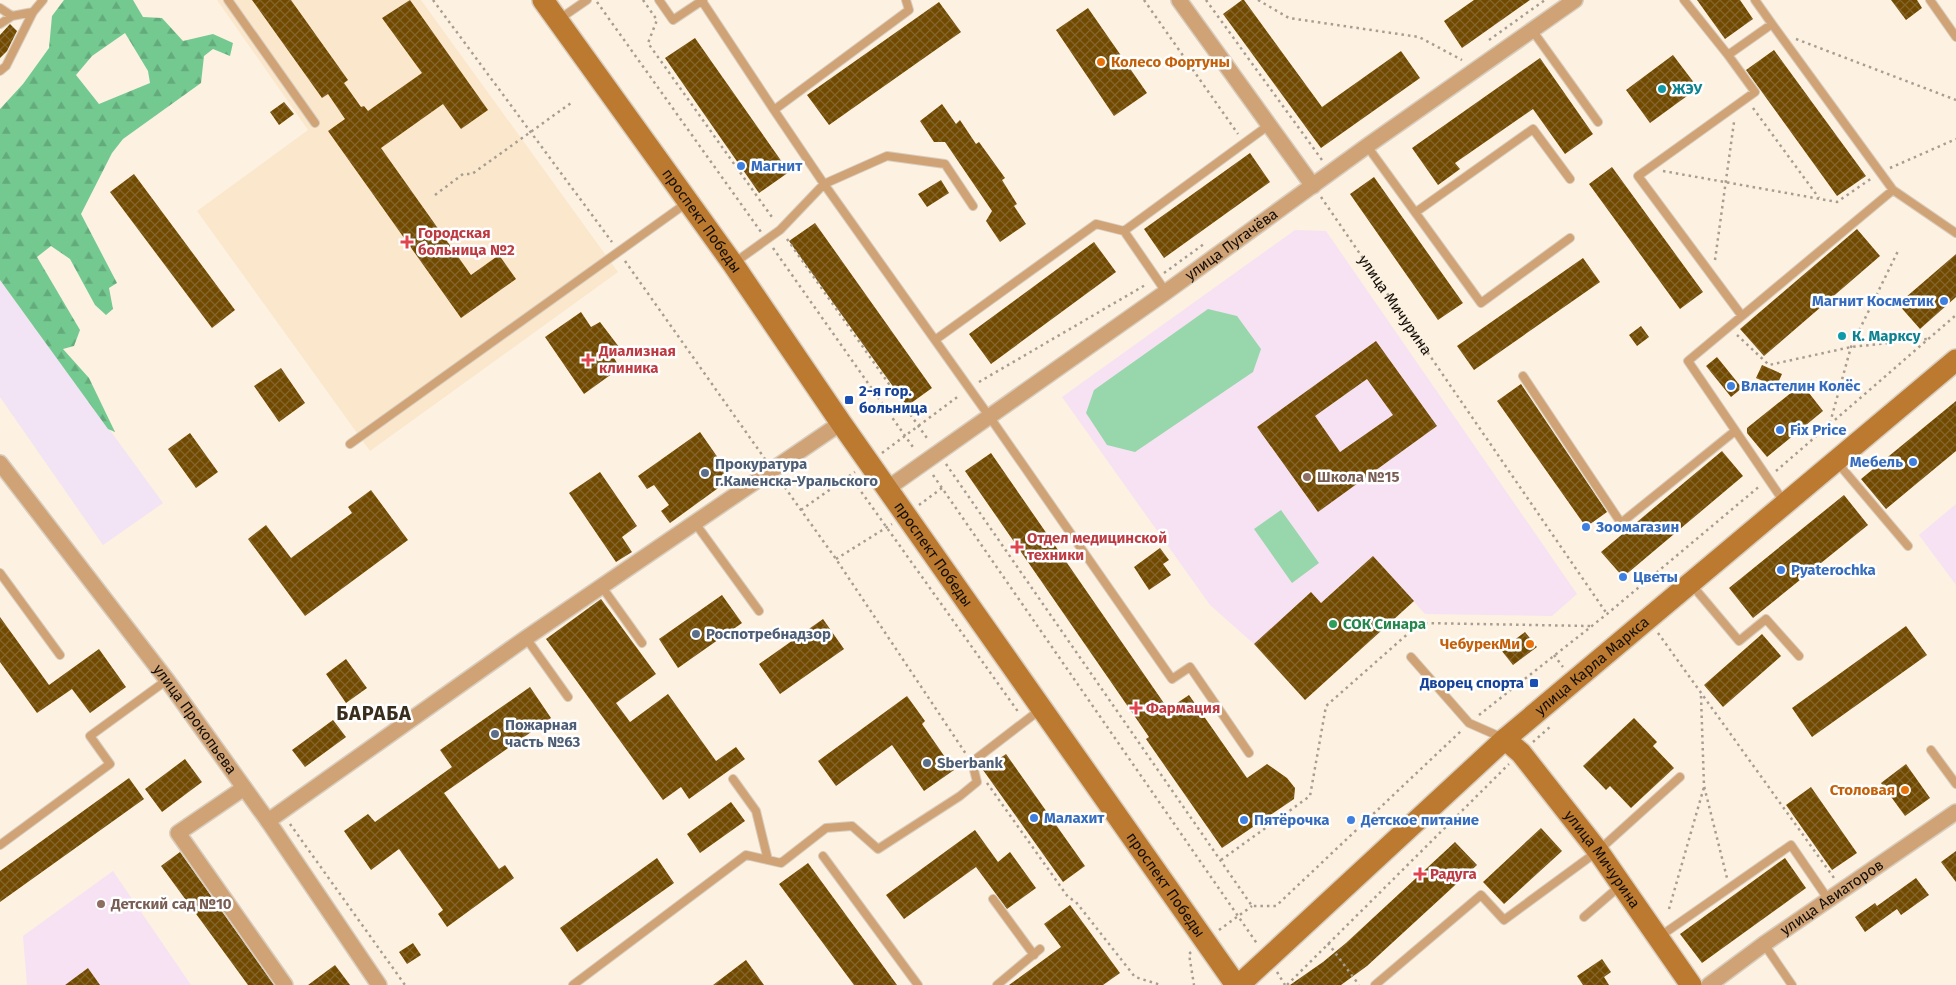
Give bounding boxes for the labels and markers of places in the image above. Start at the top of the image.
place label: Колесо Фортуны [1111,53,1230,71]
marker: Колесо Фортуны [1095,56,1107,68]
place label: ЖЭУ [1671,80,1702,98]
marker: ЖЭУ [1656,83,1668,95]
place label: Магнит [751,157,803,175]
marker: Магнит [735,160,747,172]
place label: Городская больница №2 [418,224,515,259]
marker: Городская больница №2 [400,235,414,249]
place label: Магнит Косметик [1812,292,1935,310]
marker: Магнит Косметик [1938,295,1950,307]
place label: К. Марксу [1852,327,1921,345]
marker: К. Марксу [1836,330,1848,342]
place label: Диализная клиника [598,342,676,377]
marker: Диализная клиника [581,353,595,367]
place label: Властелин Колёс [1741,377,1861,395]
marker: Властелин Колёс [1725,380,1737,392]
place label: 2-я гор. больница [859,382,927,417]
marker: 2-я гор. больница [843,394,855,406]
place label: Fix Price [1790,421,1846,439]
marker: Fix Price [1774,424,1786,436]
place label: Мебель [1850,453,1903,471]
place label: Прокуратура г.Каменска-Уральского [715,455,878,490]
marker: Мебель [1907,456,1919,468]
marker: Прокуратура г.Каменска-Уральского [699,467,711,479]
place label: Школа №15 [1317,468,1400,486]
marker: Школа №15 [1301,471,1313,483]
place label: Зоомагазин [1595,518,1679,536]
marker: Зоомагазин [1580,521,1592,533]
place label: Отдел медицинской техники [1027,529,1167,564]
marker: Отдел медицинской техники [1011,541,1023,553]
place label: Pyaterochka [1791,561,1876,579]
marker: Pyaterochka [1775,564,1787,576]
place label: Цветы [1633,568,1678,586]
marker: Цветы [1617,571,1629,583]
place label: СОК Синара [1343,615,1426,633]
marker: СОК Синара [1327,618,1339,630]
place label: Роспотребнадзор [706,625,831,643]
marker: Роспотребнадзор [690,628,702,640]
place label: ЧебурекМи [1440,635,1520,653]
marker: ЧебурекМи [1524,638,1536,650]
place label: Дворец спорта [1419,674,1524,692]
marker: Дворец спорта [1528,677,1540,689]
place label: Фармация [1146,699,1220,717]
marker: Фармация [1130,702,1142,714]
place label: Пожарная часть №63 [505,716,580,751]
marker: Пожарная часть №63 [489,728,501,740]
place label: Sberbank [937,754,1004,772]
marker: Sberbank [921,757,933,769]
place label: Столовая [1830,781,1895,799]
marker: Столовая [1899,784,1911,796]
place label: Малахит [1044,809,1105,827]
place label: Пятёрочка [1254,811,1330,829]
place label: Детское питание [1360,811,1479,829]
marker: Малахит [1028,812,1040,824]
marker: Пятёрочка [1238,814,1250,826]
marker: Детское питание [1345,814,1357,826]
place label: Радуга [1430,865,1477,883]
marker: Радуга [1414,868,1426,880]
place label: Детский сад №10 [110,895,232,913]
marker: Детский сад №10 [95,898,107,910]

